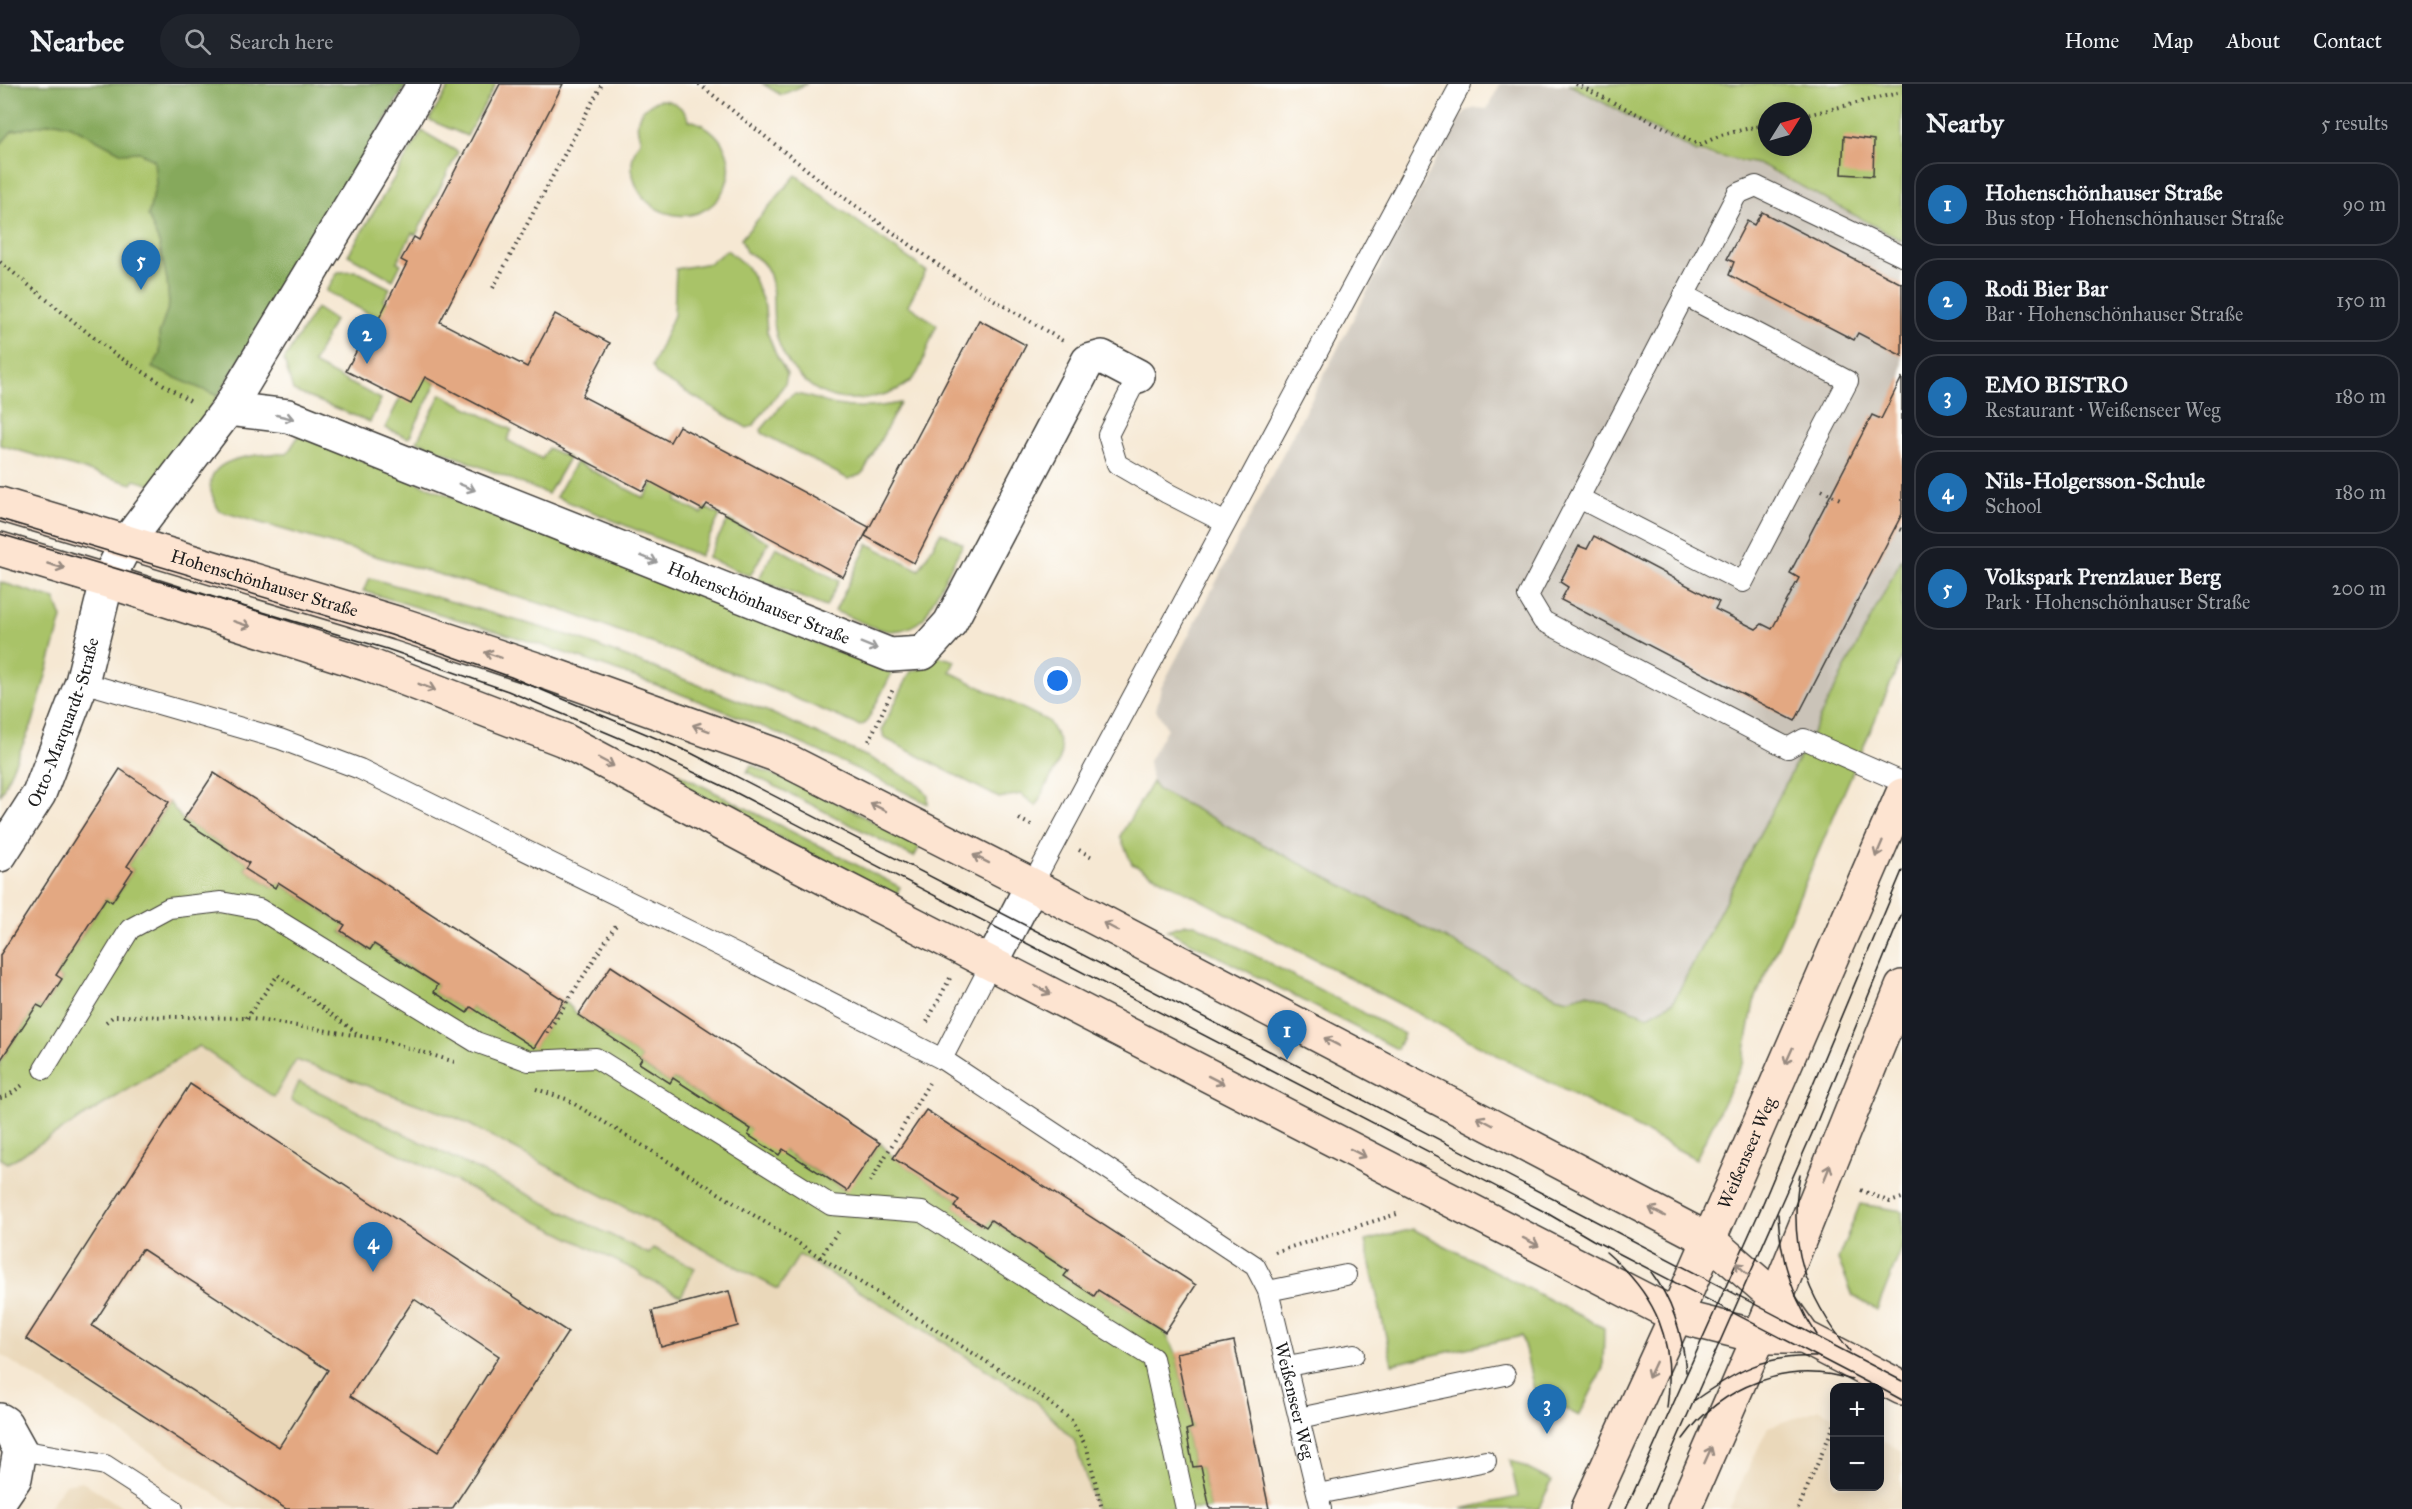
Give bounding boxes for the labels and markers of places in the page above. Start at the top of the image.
pin: 5 [122,240,160,290]
pin: 2 [348,314,386,364]
pin: 1 [1268,1010,1306,1060]
pin: 4 [354,1222,392,1272]
pin: 3 [1528,1384,1566,1434]

